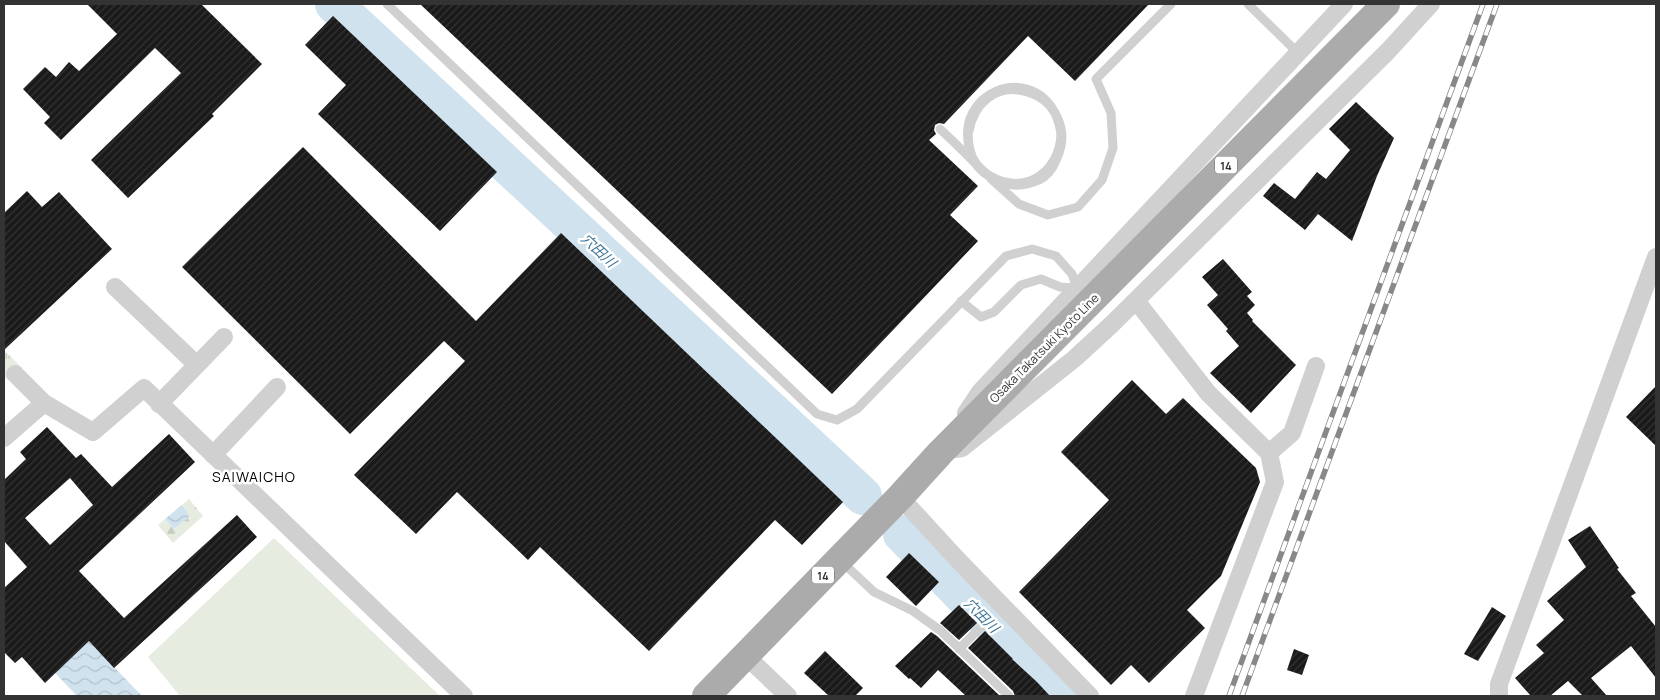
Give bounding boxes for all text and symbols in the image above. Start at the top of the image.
road number: 14 [1215,156,1237,174]
water label: 穴田川 [577,229,622,273]
street label: Osaka Takatsuki Kyoto Line [985,289,1103,407]
district label: SAIWAICHO [212,467,296,486]
road number: 14 [812,566,834,584]
water label: 穴田川 [960,593,1005,638]

